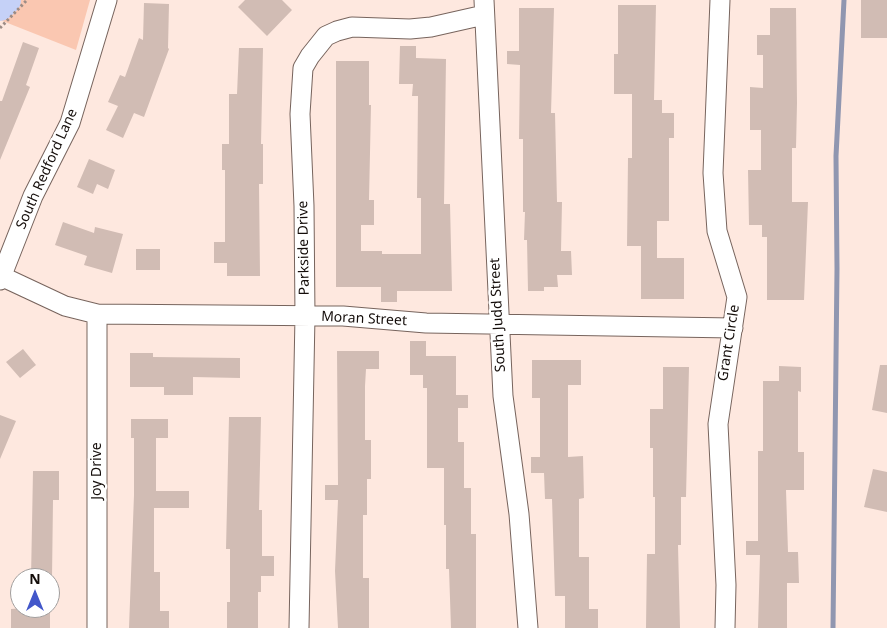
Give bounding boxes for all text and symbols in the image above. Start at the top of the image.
street label: South Redford Lane [13,106,81,232]
street label: Parkside Drive [295,201,313,295]
street label: South Judd Street [487,257,509,373]
street label: Grant Circle [715,304,743,382]
street label: Moran Street [321,308,407,330]
street label: Joy Drive [89,442,105,500]
north arrow [10,568,60,618]
text: N [29,569,41,588]

